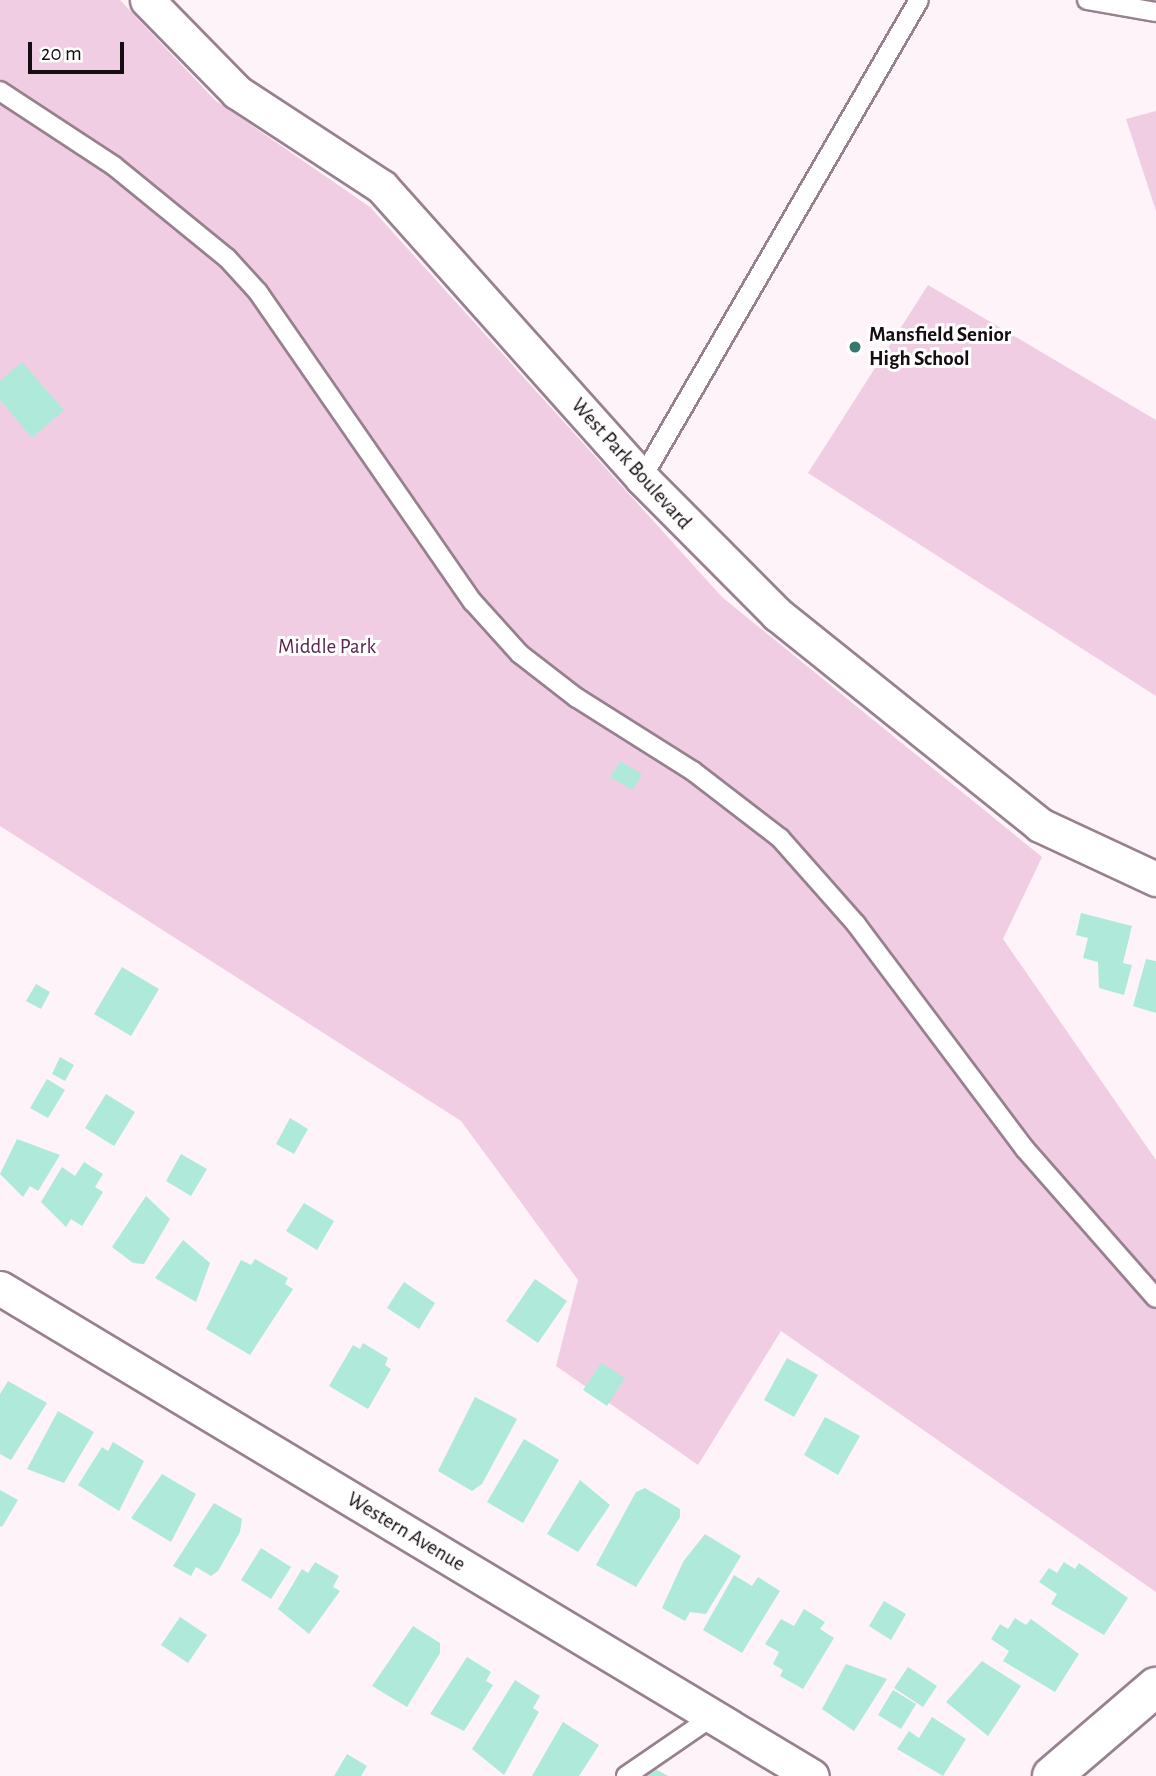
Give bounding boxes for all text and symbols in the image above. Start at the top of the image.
scale bar [32,28,128,72]
text: 20 m [41,43,82,64]
place label: Mansfield Senior High School [869,322,1011,372]
marker: Mansfield Senior High School [847,339,863,355]
street label: West Park Boulevard [565,393,697,535]
park label: Middle Park [278,634,376,660]
street label: Western Avenue [342,1487,470,1577]

